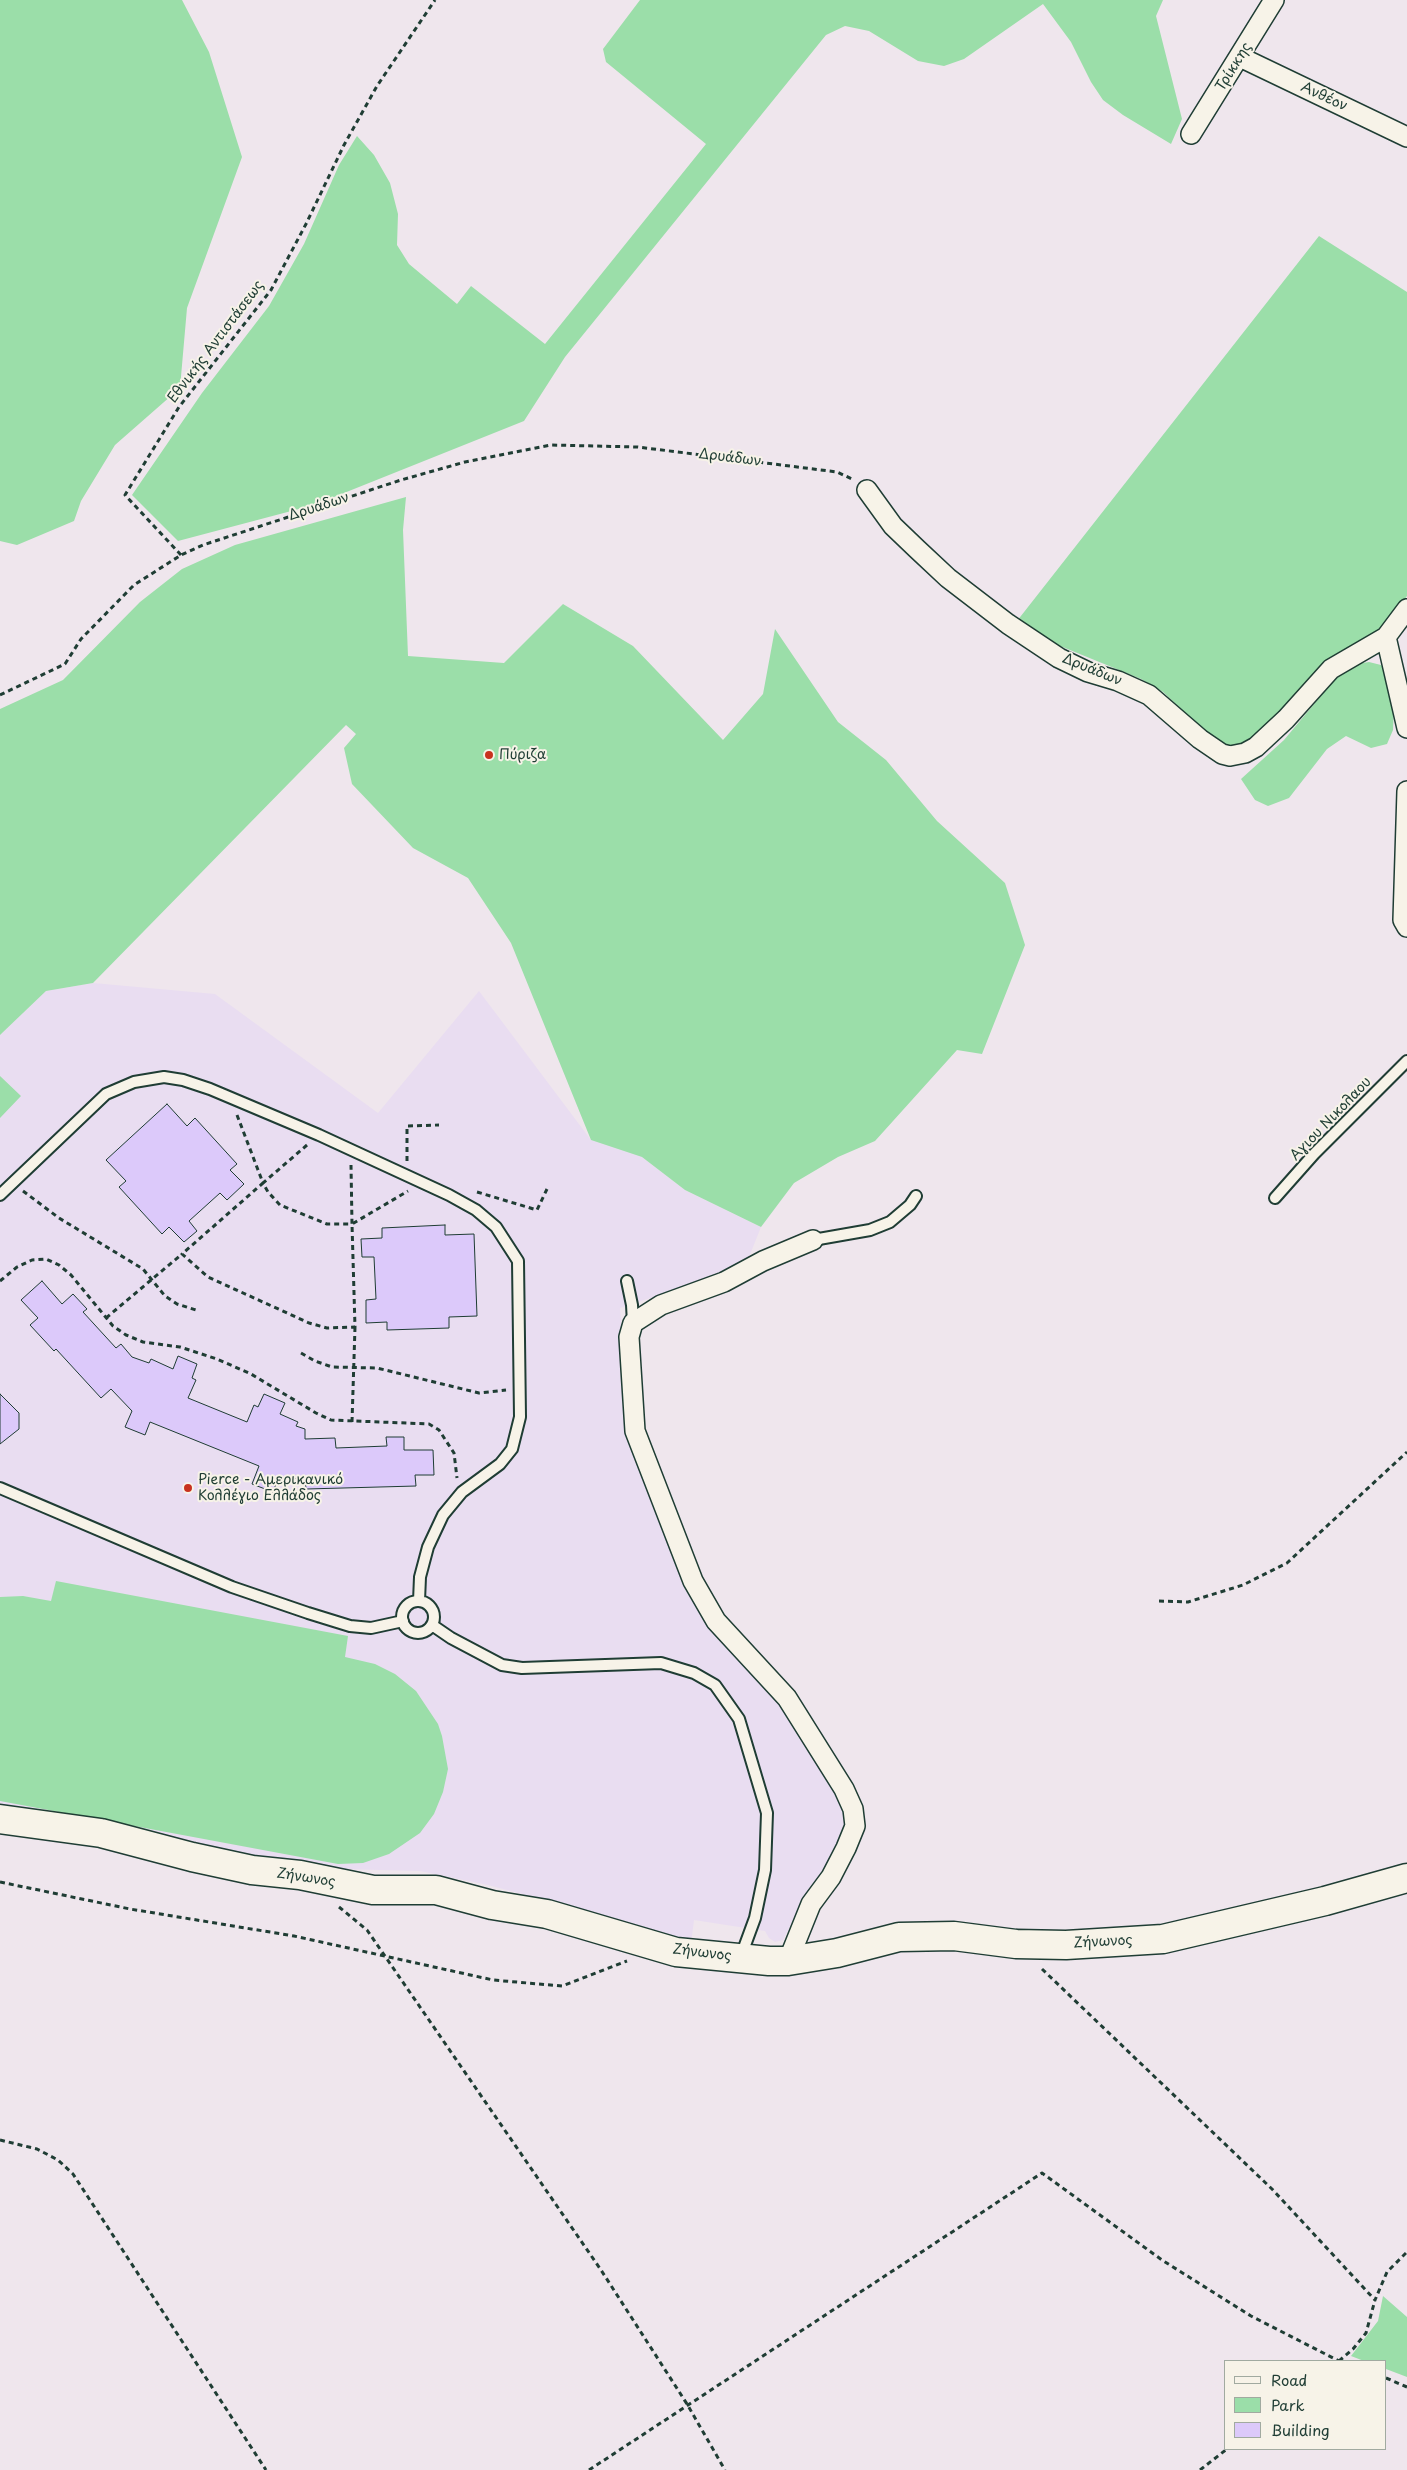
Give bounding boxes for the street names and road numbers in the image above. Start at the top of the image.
street label: Τρίκκης [1213,40,1255,94]
street label: Ανθέον [1298,79,1350,115]
street label: Εθνικής Αντιστάσεως [164,277,268,407]
street label: Δρυάδων [698,446,762,470]
street label: Δρυάδων [286,489,352,525]
street label: Δρυάδων [1060,650,1124,690]
street label: Αγιου Νικολαου [1287,1074,1375,1164]
street label: Ζήνωνος [276,1865,336,1891]
street label: Ζήνωνος [1073,1932,1133,1952]
street label: Ζήνωνος [672,1941,732,1965]

